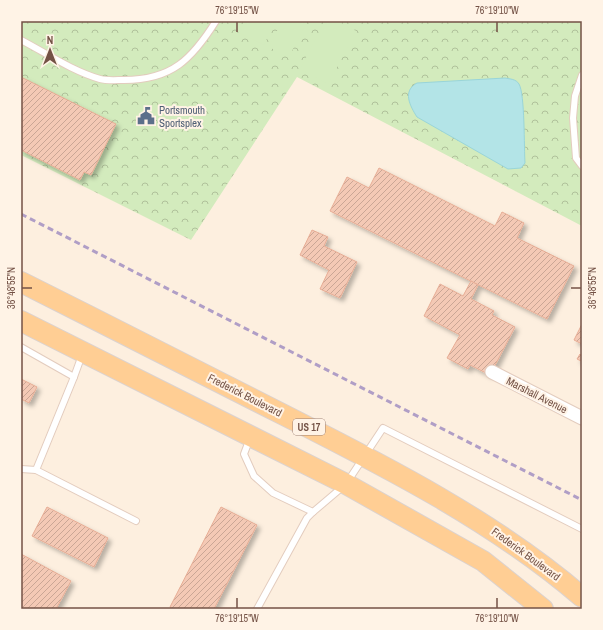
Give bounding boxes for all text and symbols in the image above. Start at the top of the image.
text: 76°19'15"W [215,4,259,17]
text: 76°19'10"W [475,4,519,17]
north arrow [30,30,70,70]
text: N [47,33,53,47]
place label: Portsmouth Sportsplex [159,103,205,130]
public building icon: Portsmouth Sportsplex [136,106,156,126]
text: 36°48'55"N [5,267,18,309]
text: 36°48'55"N [586,267,599,309]
street label: Frederick Boulevard [206,370,284,420]
street label: Marshall Avenue [504,374,570,416]
road number: US 17 [293,419,325,435]
street label: Frederick Boulevard [489,524,563,584]
text: 76°19'15"W [215,612,259,625]
text: 76°19'10"W [475,612,519,625]

